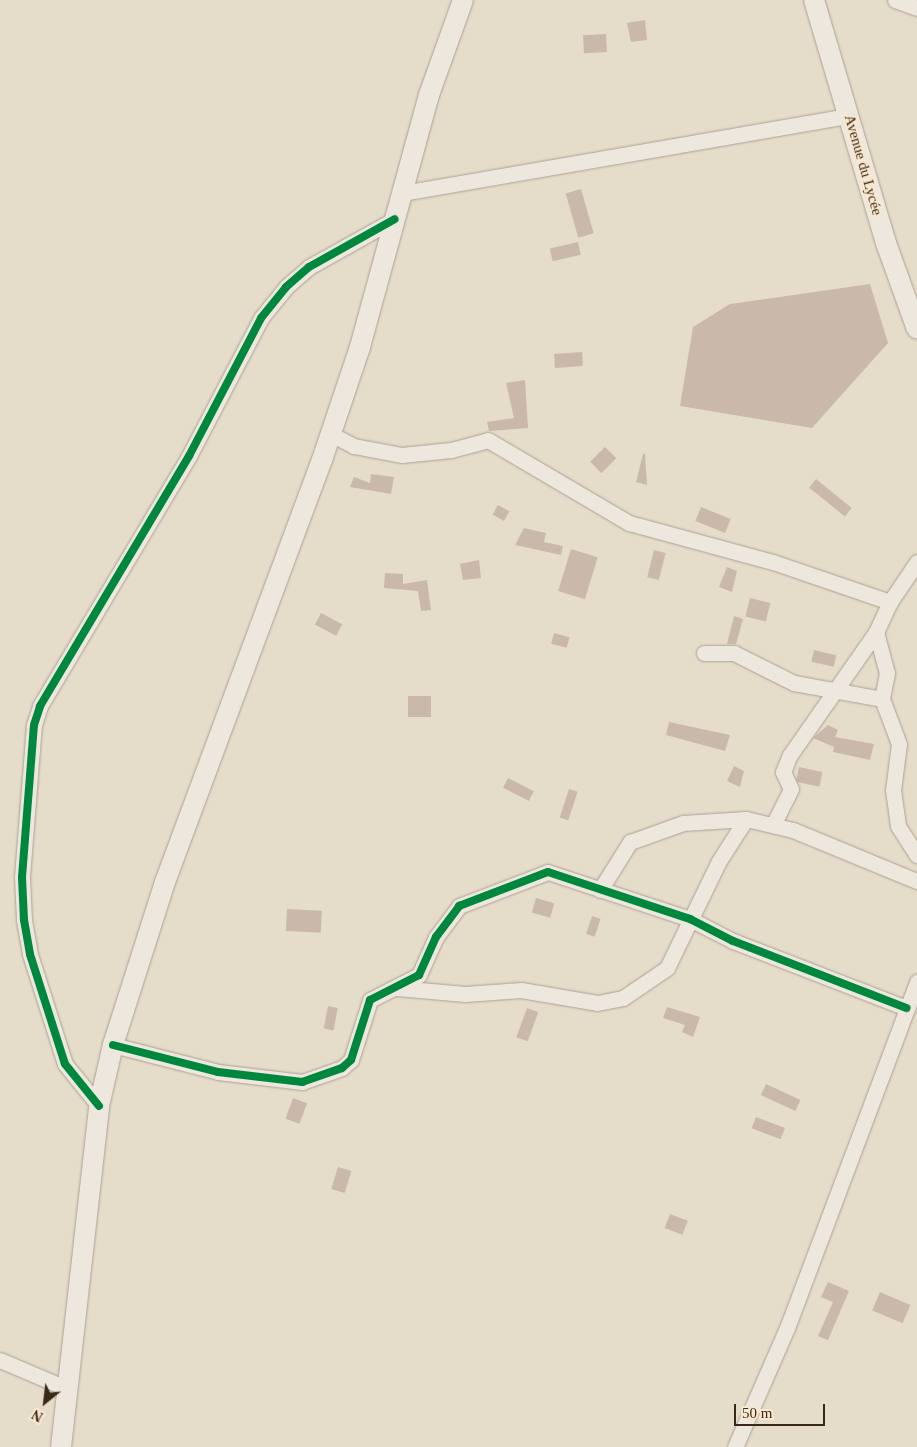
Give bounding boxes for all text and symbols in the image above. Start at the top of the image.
street label: Avenue du Lycée [840,113,886,217]
north arrow [20,1377,70,1427]
scale bar [737,1394,828,1426]
text: 50 m [742,1405,772,1421]
text: N [29,1407,46,1425]

